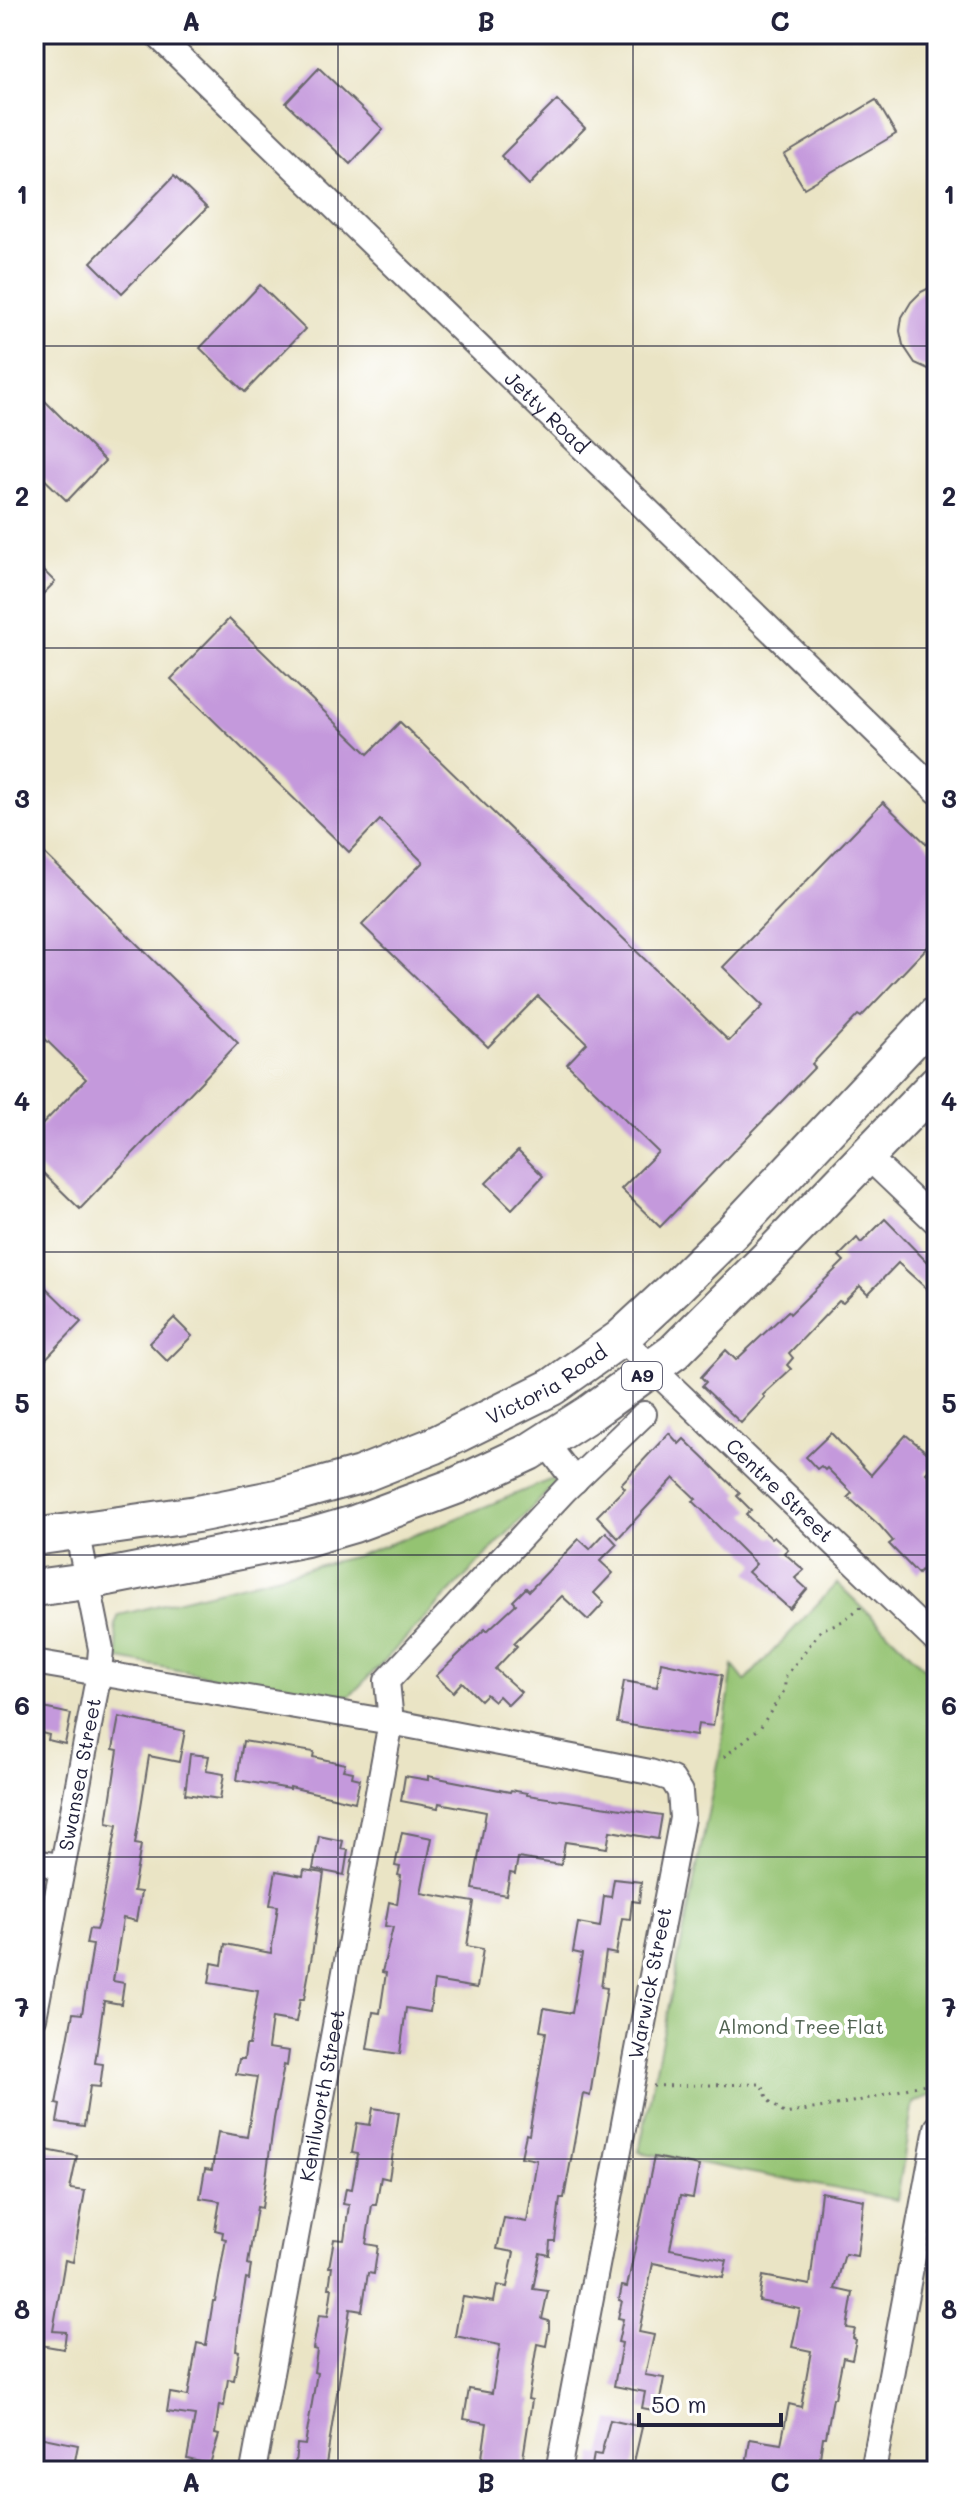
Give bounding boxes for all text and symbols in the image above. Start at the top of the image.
text: A [182,4,200,38]
text: B [477,4,495,38]
text: C [770,4,790,38]
text: 1 [16,177,28,211]
text: 1 [943,177,955,211]
street label: Jetty Road [500,365,595,459]
text: 2 [15,479,29,513]
text: 2 [942,479,956,513]
text: 3 [14,781,30,815]
text: 3 [941,781,957,815]
text: 4 [14,1084,30,1118]
text: 4 [941,1084,957,1118]
street label: Victoria Road [481,1338,612,1430]
road number: A9 [622,1362,662,1390]
text: 5 [14,1386,30,1420]
text: 5 [941,1386,957,1420]
street label: Centre Street [721,1432,839,1547]
text: 6 [14,1688,30,1722]
text: 6 [941,1688,957,1722]
street label: Swansea Street [52,1695,106,1853]
street label: Warwick Street [622,1905,676,2061]
text: 7 [15,1990,29,2024]
text: 7 [942,1990,956,2024]
street label: Kenilworth Street [293,2007,350,2183]
park label: Almond Tree Flat [718,2013,884,2039]
text: 8 [14,2292,30,2326]
text: 8 [941,2292,957,2326]
scale bar [639,2377,781,2427]
text: 50 m [651,2388,707,2419]
text: A [182,2465,200,2499]
text: B [477,2465,495,2499]
text: C [770,2465,790,2499]

